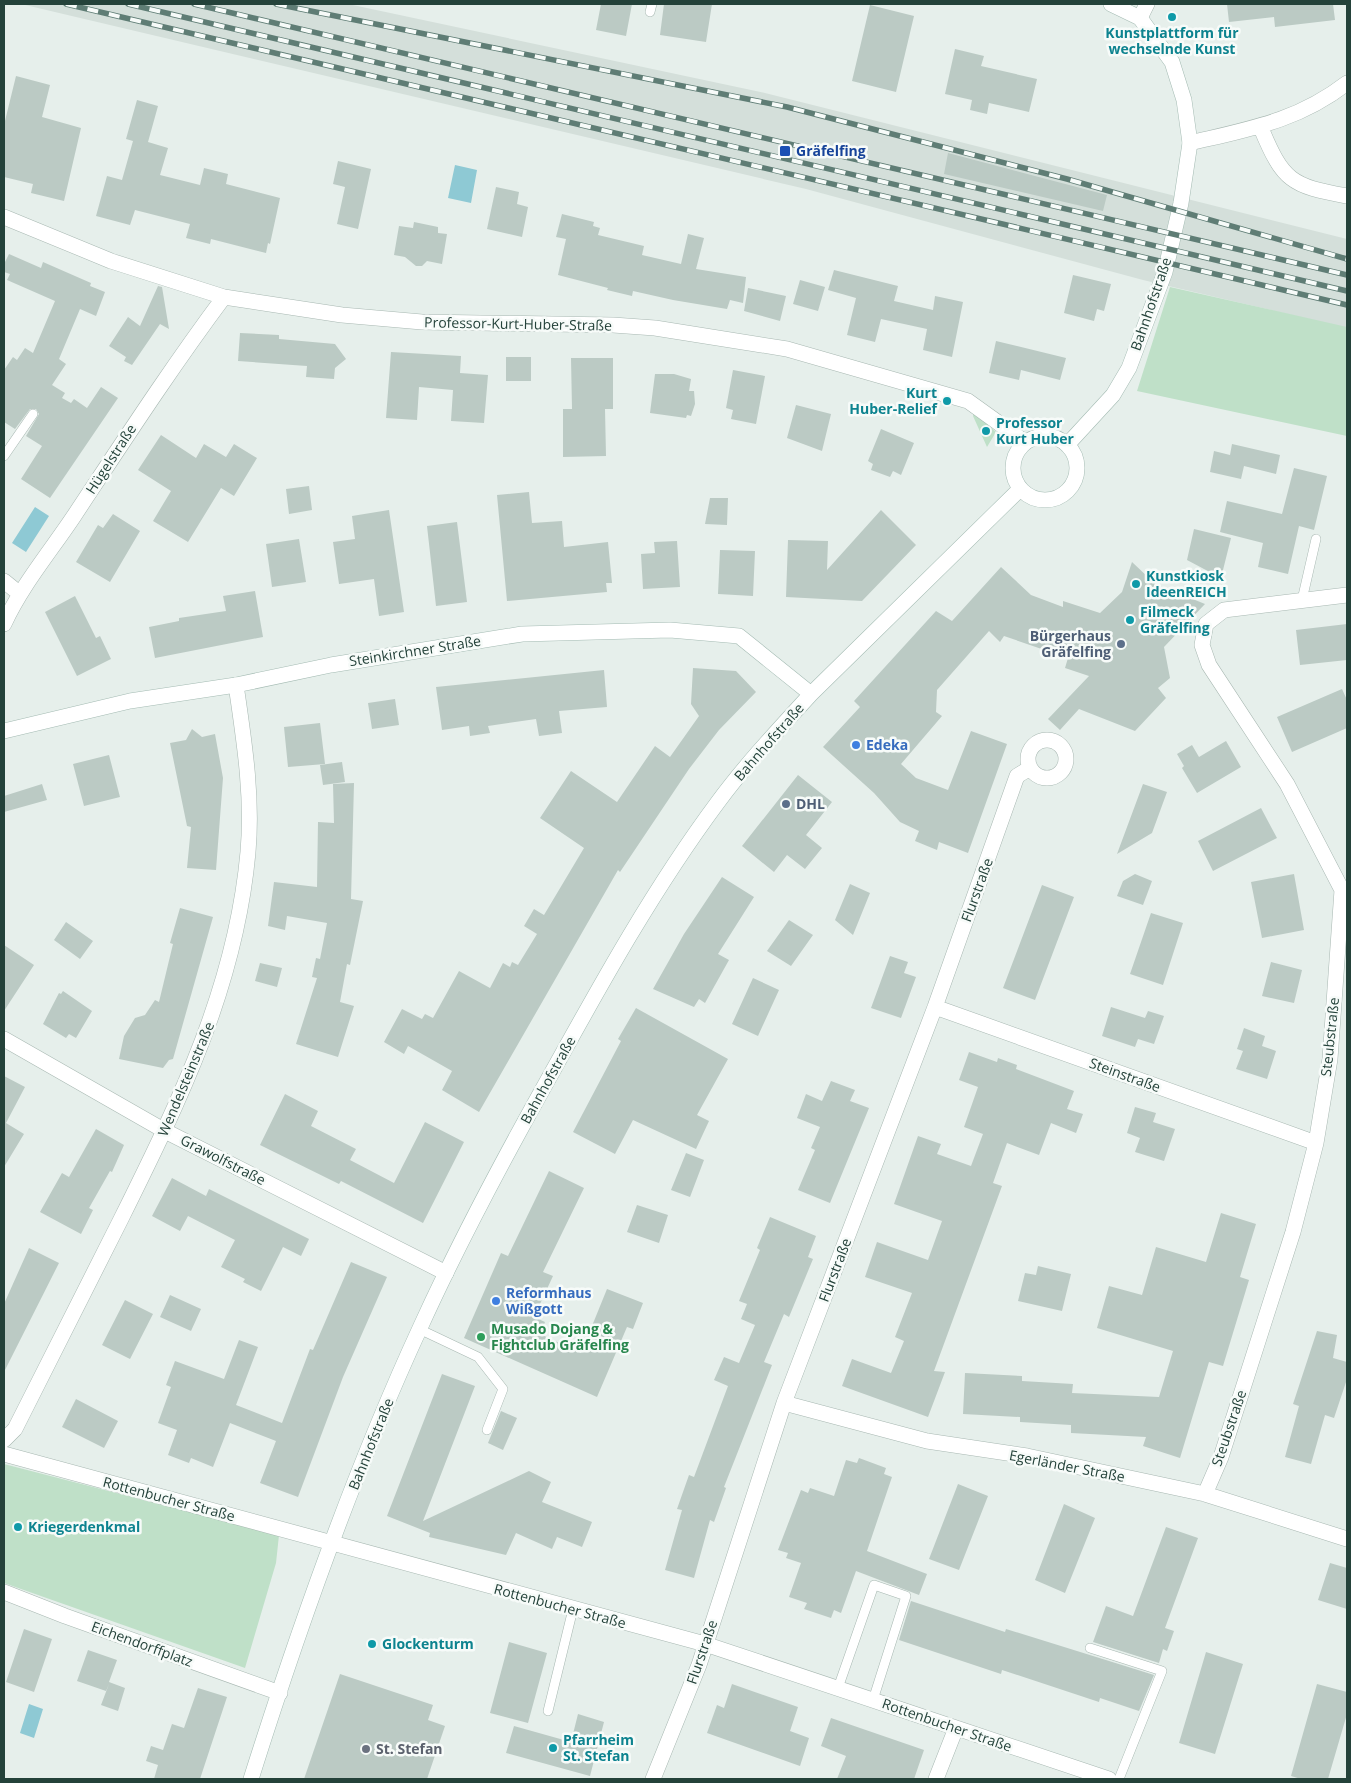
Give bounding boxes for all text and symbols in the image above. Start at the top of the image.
marker: Kunstplattform für wechselnde Kunst [1166,11,1178,23]
place label: Kunstplattform für wechselnde Kunst [1105,23,1239,58]
place label: Gräfelfing [796,141,866,160]
marker: Gräfelfing [778,144,792,158]
street label: Bahnhofstraße [1126,255,1175,353]
street label: Professor-Kurt-Huber-Straße [424,312,612,335]
place label: Kurt Huber-Relief [849,383,939,418]
marker: Kurt Huber-Relief [941,395,953,407]
place label: Professor Kurt Huber [996,413,1075,448]
street label: Hügelstraße [81,420,140,497]
marker: Professor Kurt Huber [980,425,992,437]
place label: Kunstkiosk IdeenREICH [1146,566,1227,601]
marker: Kunstkiosk IdeenREICH [1130,578,1142,590]
place label: Filmeck Gräfelfing [1140,602,1210,637]
marker: Filmeck Gräfelfing [1124,614,1136,626]
place label: Bürgerhaus Gräfelfing [1030,626,1111,661]
street label: Steinkirchner Straße [348,631,482,670]
marker: Bürgerhaus Gräfelfing [1115,638,1127,650]
street label: Bahnhofstraße [729,699,808,785]
place label: Edeka [866,735,908,754]
marker: Edeka [850,739,862,751]
place label: DHL [796,794,825,813]
marker: DHL [780,798,792,810]
street label: Flurstraße [956,855,997,924]
street label: Steubstraße [1316,996,1343,1077]
street label: Wendelsteinstraße [153,1018,218,1139]
street label: Bahnhofstraße [516,1032,580,1127]
street label: Steinstraße [1087,1053,1164,1096]
street label: Grawolfstraße [178,1130,269,1189]
street label: Flurstraße [814,1235,855,1304]
place label: Reformhaus Wißgott [506,1283,592,1318]
marker: Reformhaus Wißgott [490,1295,502,1307]
place label: Musado Dojang & Fightclub Gräfelfing [491,1319,629,1354]
marker: Musado Dojang & Fightclub Gräfelfing [475,1331,487,1343]
street label: Steubstraße [1207,1387,1250,1468]
street label: Bahnhofstraße [343,1395,398,1493]
street label: Egerländer Straße [1008,1445,1127,1486]
street label: Rottenbucher Straße [101,1472,237,1525]
place label: Kriegerdenkmal [28,1517,140,1536]
marker: Kriegerdenkmal [12,1521,24,1533]
street label: Rottenbucher Straße [492,1579,628,1632]
street label: Eichendorffplatz [89,1616,196,1671]
street label: Flurstraße [682,1617,721,1687]
place label: Glockenturm [382,1634,474,1653]
marker: Glockenturm [366,1638,378,1650]
street label: Rottenbucher Straße [880,1693,1015,1756]
place label: Pfarrheim St. Stefan [563,1730,634,1765]
place label: St. Stefan [376,1739,443,1758]
marker: Pfarrheim St. Stefan [547,1742,559,1754]
marker: St. Stefan [360,1743,372,1755]

